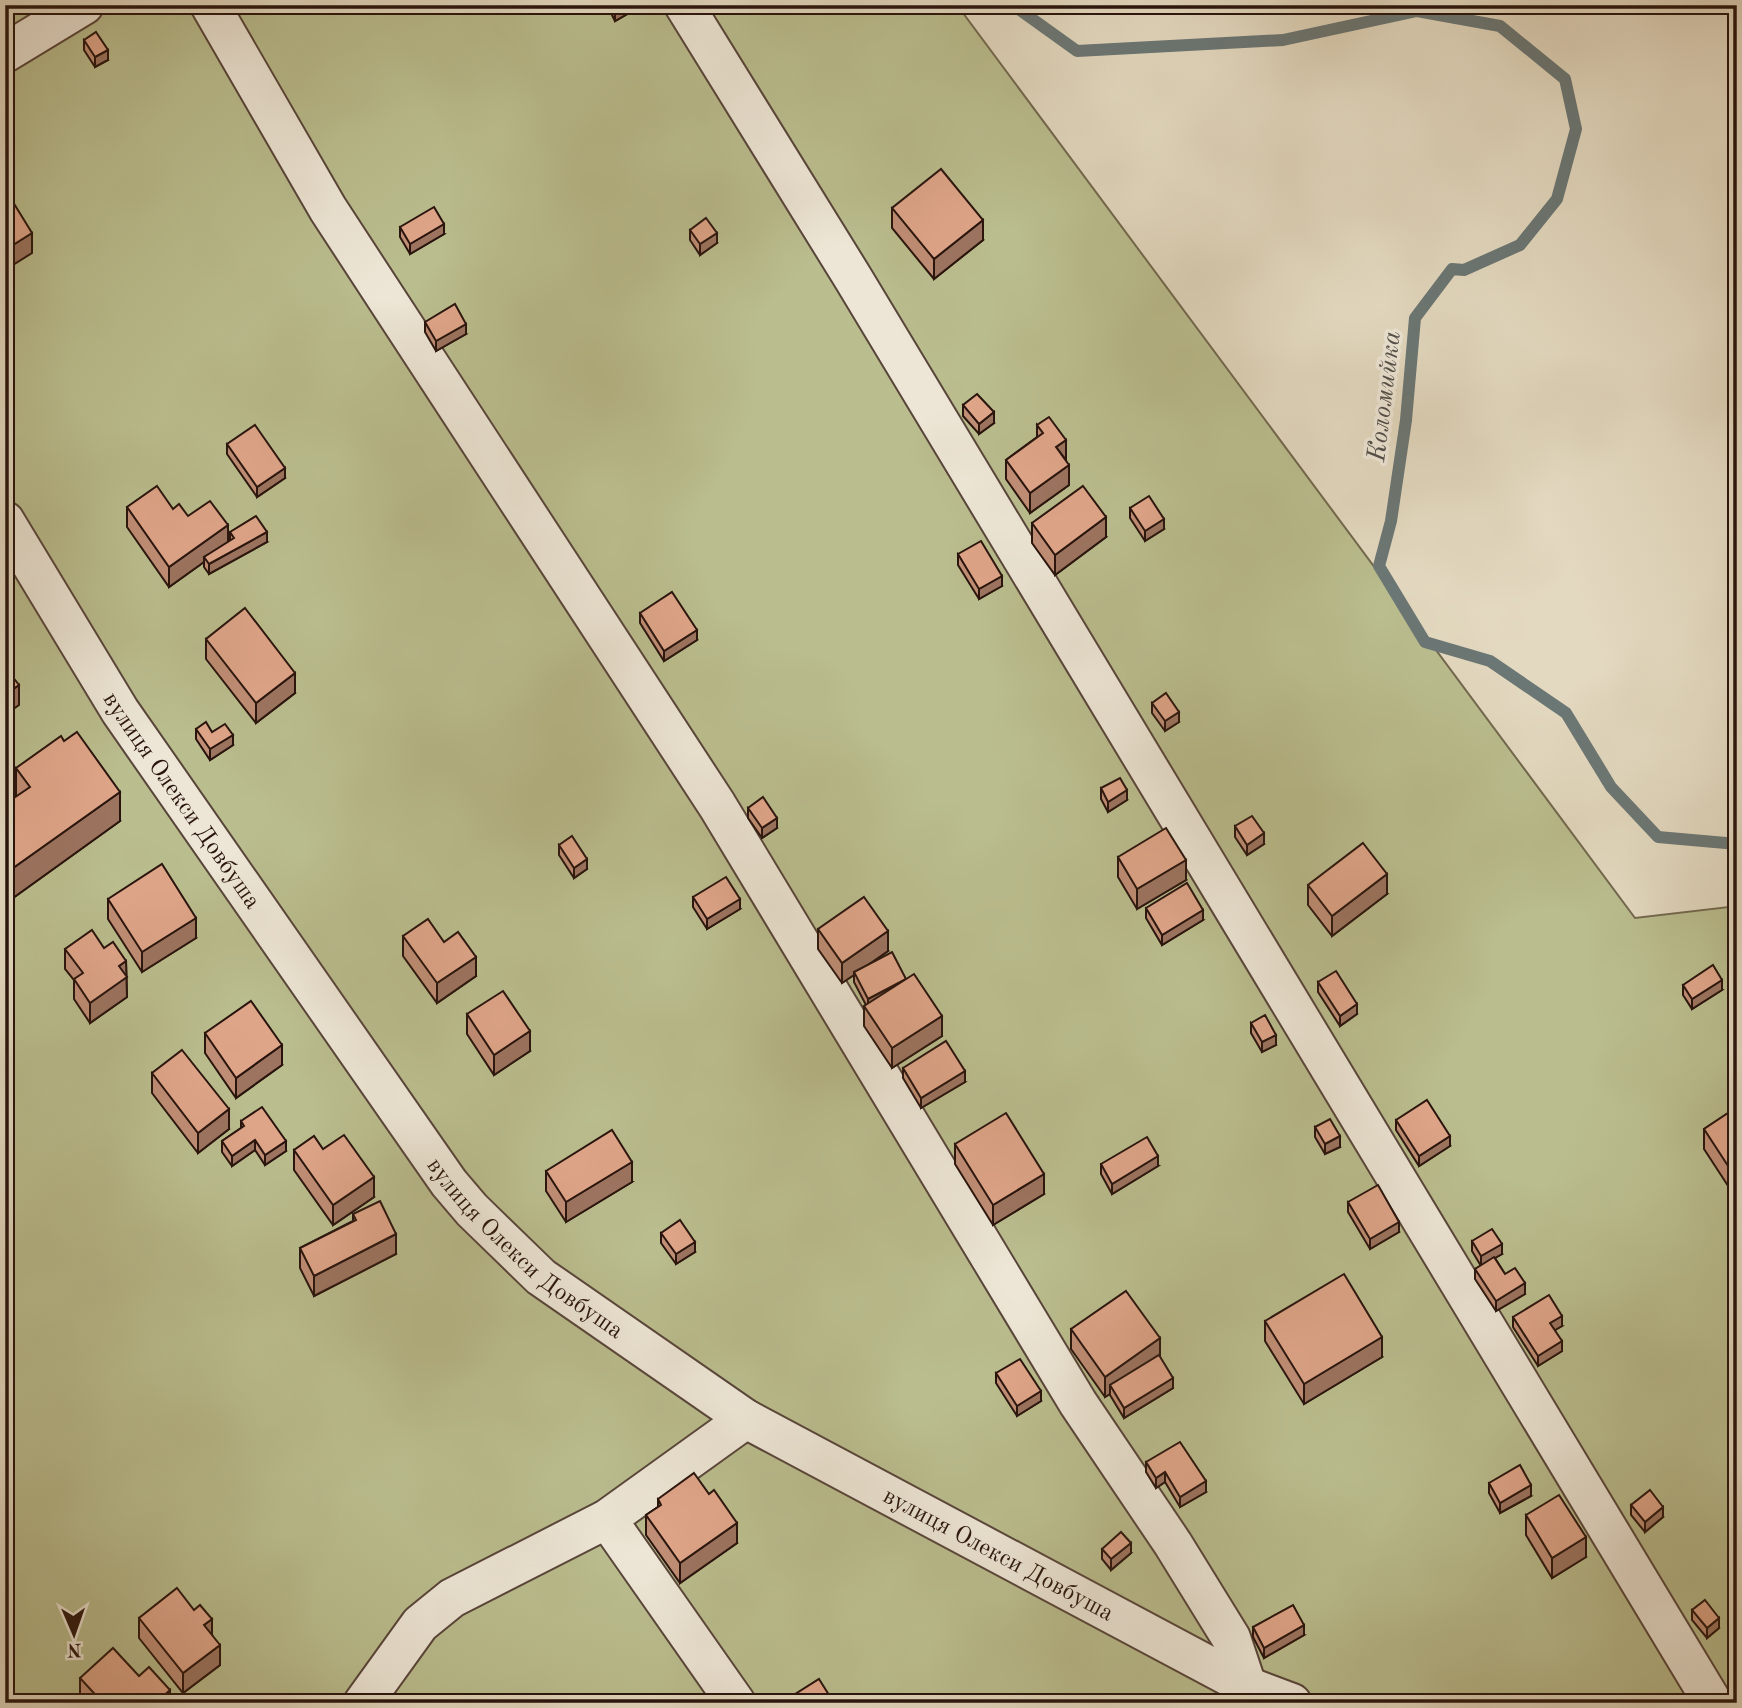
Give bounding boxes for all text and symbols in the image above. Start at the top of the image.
water label: Коломийка [1364,329,1406,464]
street label: вулиця Олекси Довбуша [98,689,264,914]
street label: вулиця Олекси Довбуша [421,1154,627,1344]
street label: вулиця Олекси Довбуша [879,1484,1117,1627]
north arrow [38,1600,108,1670]
text: N [66,1639,82,1658]

